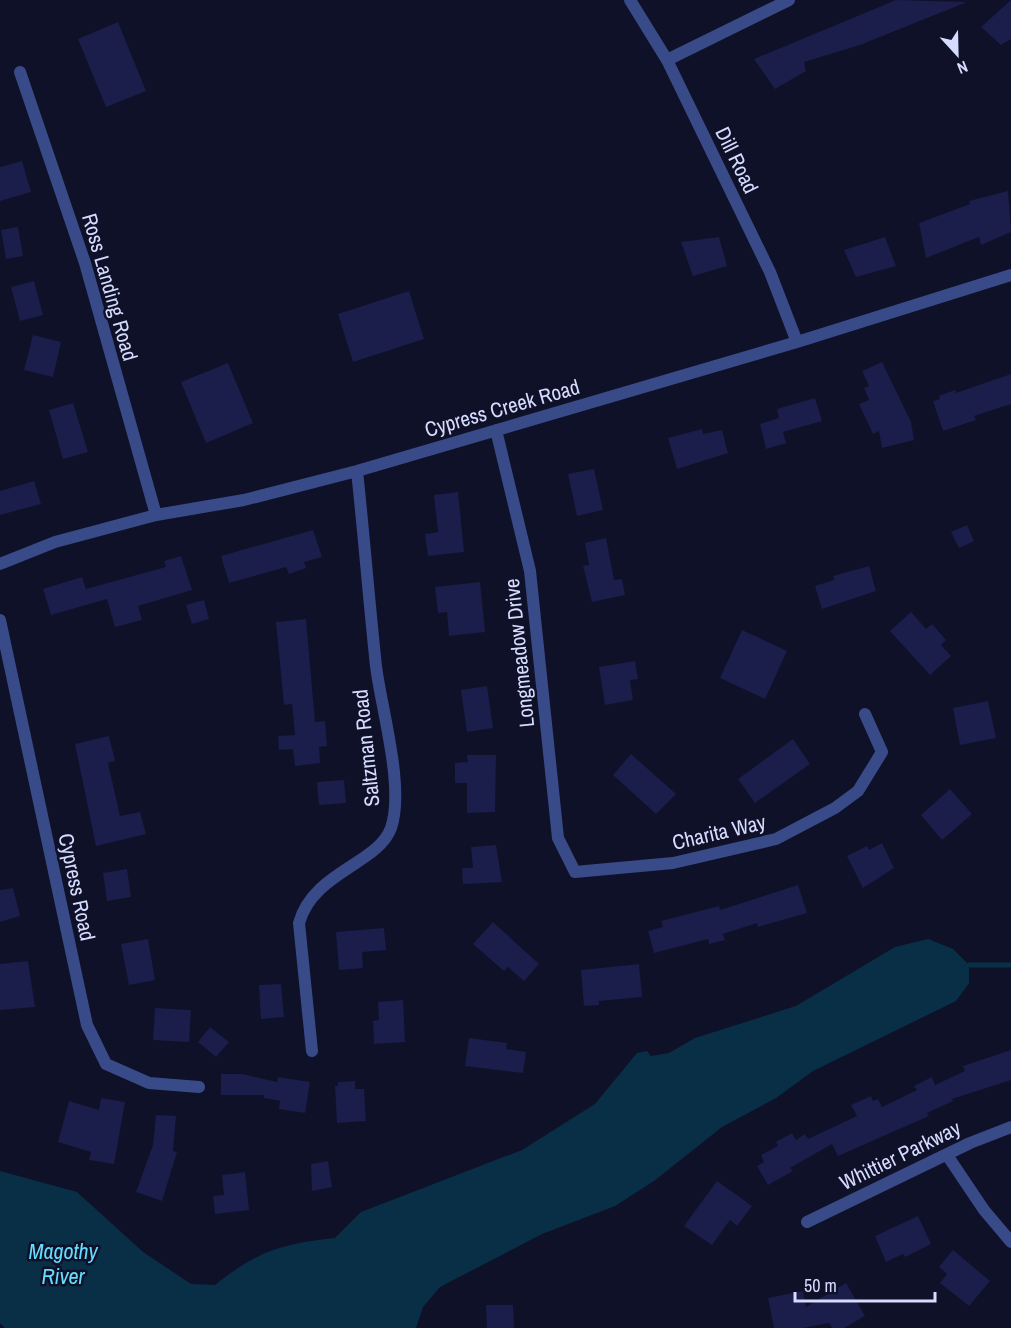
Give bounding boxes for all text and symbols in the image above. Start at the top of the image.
north arrow [927,24,987,84]
text: N [954,56,971,80]
street label: Dill Road [708,122,766,198]
street label: Ross Landing Road [75,210,145,364]
street label: Cypress Creek Road [421,372,583,444]
street label: Longmeadow Drive [497,577,541,729]
street label: Saltzman Road [345,688,387,808]
street label: Charita Way [669,807,769,857]
street label: Cypress Road [51,831,103,943]
street label: Whittier Parkway [835,1113,966,1197]
water label: Magothy River [28,1236,99,1291]
scale bar [795,1265,934,1303]
text: 50 m [804,1273,837,1298]

